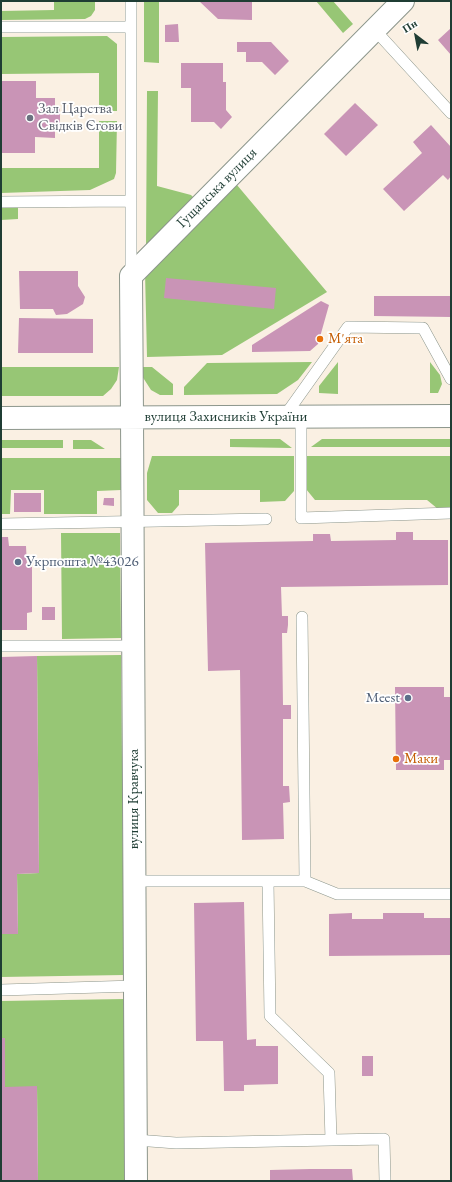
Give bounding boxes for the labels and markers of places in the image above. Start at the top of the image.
place label: Зал Царства Свідків Єгови [38,100,123,135]
marker: Зал Царства Свідків Єгови [25,113,35,123]
place label: М'ята [328,330,363,348]
marker: М'ята [315,334,325,344]
place label: Укрпошта №43026 [26,553,139,571]
marker: Укрпошта №43026 [13,557,23,567]
place label: Meest [366,689,400,707]
marker: Meest [403,693,413,703]
place label: Маки [404,750,438,768]
marker: Маки [391,754,401,764]

